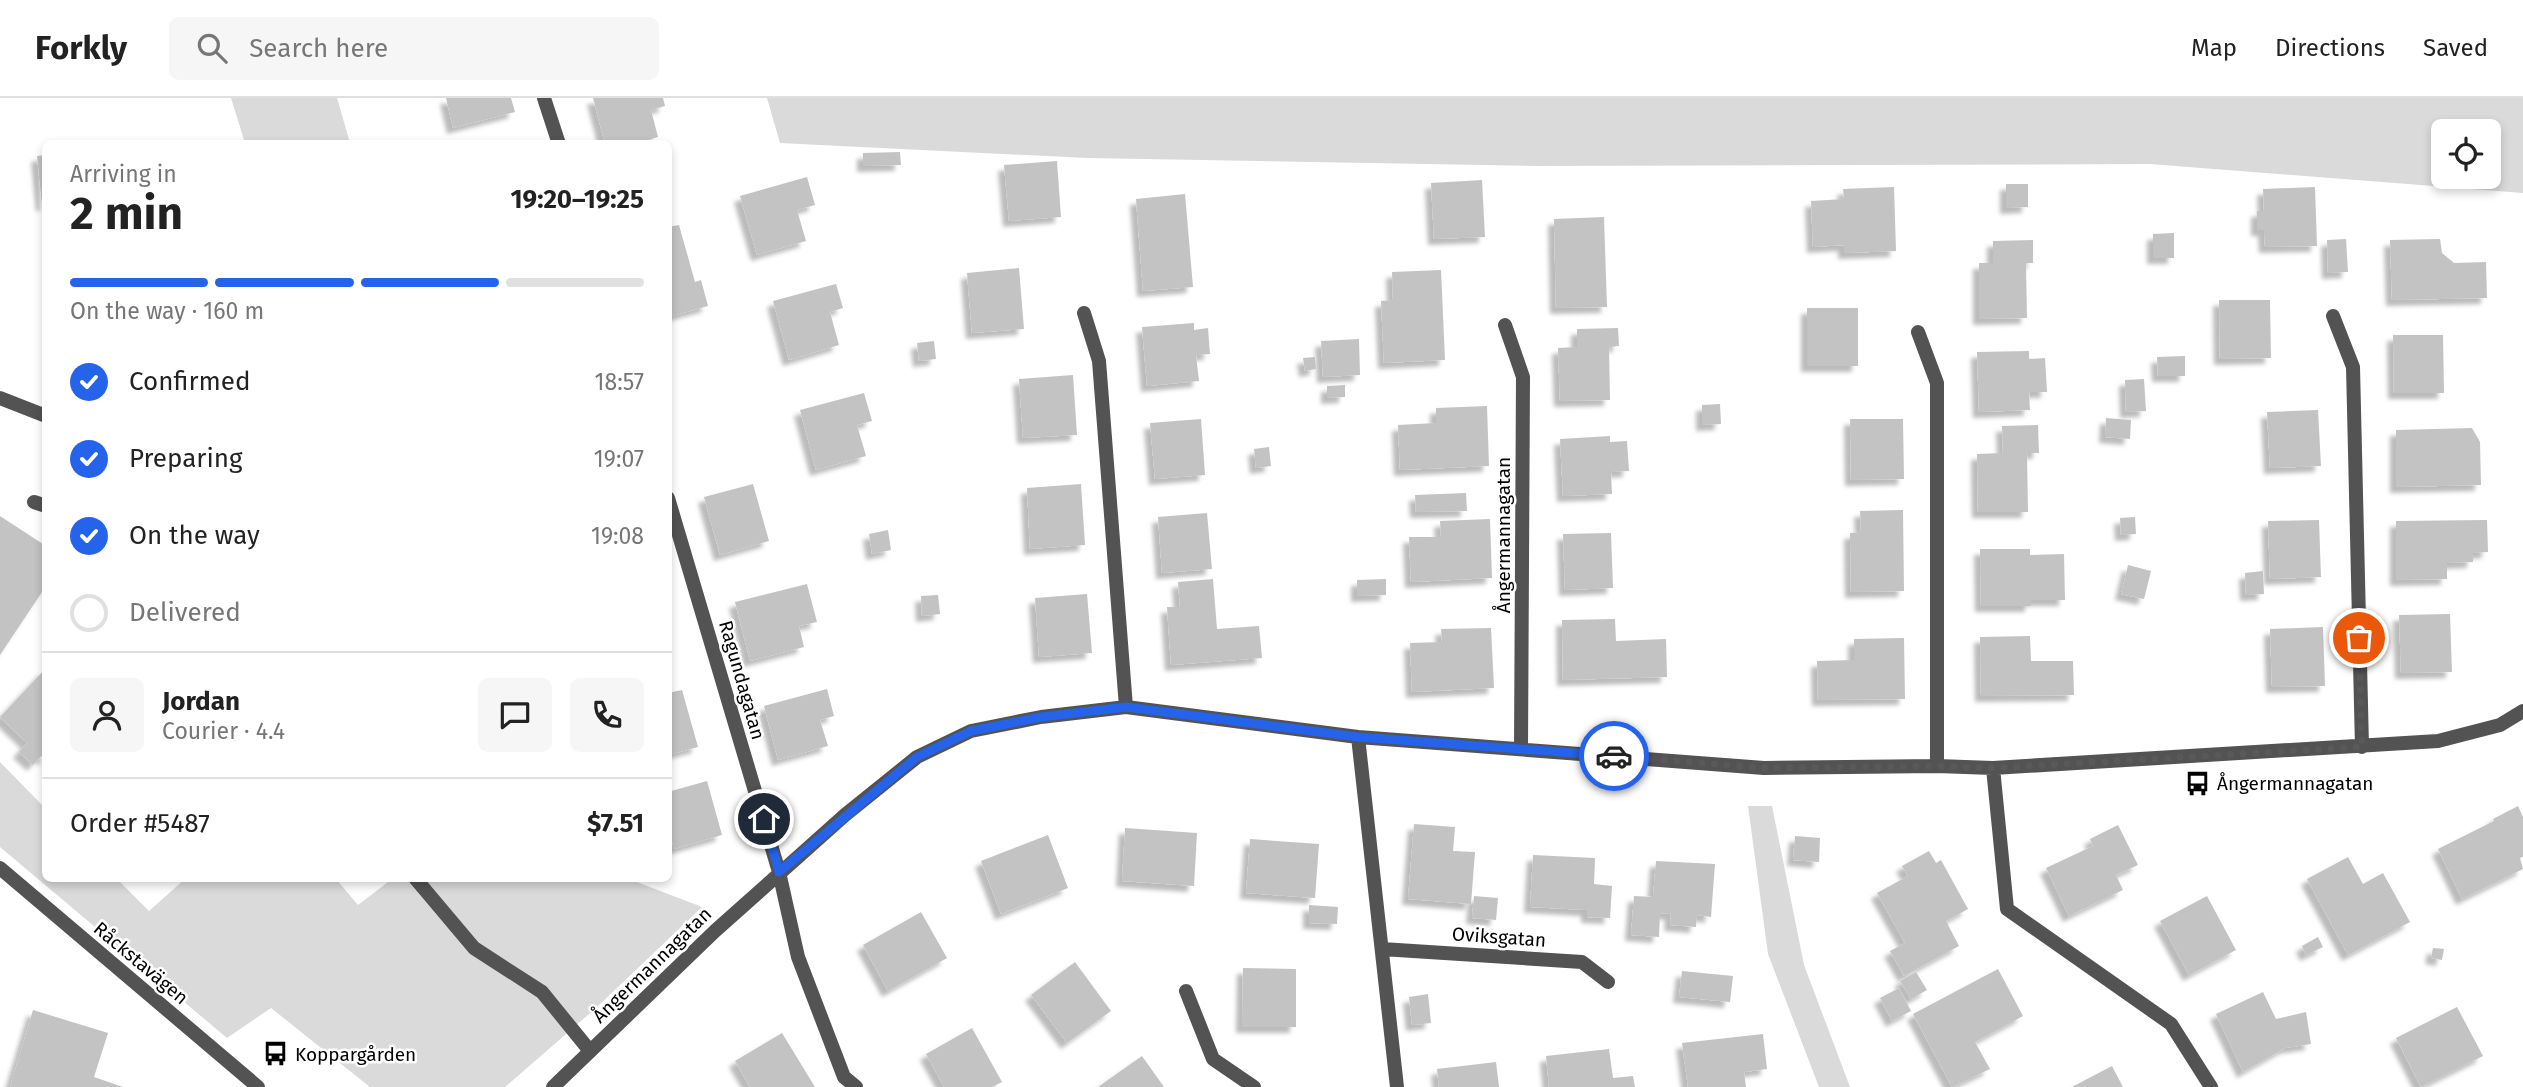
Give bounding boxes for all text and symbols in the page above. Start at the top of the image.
search box [169,17,659,80]
text: Forkly [35,28,127,68]
icon: search [193,29,231,67]
text: Search here [249,33,388,64]
text: Map [2191,34,2237,62]
text: Directions [2275,34,2385,62]
text: Saved [2423,34,2488,62]
map controls [2431,119,2501,189]
button: locate [2431,119,2501,189]
text: Arriving in [70,160,177,188]
text: 19:20–19:25 [511,184,644,215]
text: 2 min [70,186,183,241]
text: On the way · 160 m [70,297,264,325]
icon: check [70,363,108,401]
text: Confirmed [129,366,250,397]
text: 18:57 [595,368,644,396]
icon: check [70,440,108,478]
text: Preparing [129,443,242,474]
text: 19:07 [594,445,644,473]
street label: Ångermannagatan [1492,457,1515,613]
icon: check [70,517,108,555]
text: On the way [129,520,260,551]
text: 19:08 [591,522,644,550]
text: Delivered [129,597,241,628]
pin [2329,608,2389,668]
street label: Ragundagatan [714,618,770,742]
icon: bag [2340,619,2378,657]
button: person [70,678,144,752]
button: chat [478,678,552,752]
button: phone [570,678,644,752]
text: Jordan [162,686,240,717]
text: Courier · 4.4 [162,717,285,745]
courier [1579,721,1649,791]
icon: car [1595,737,1633,775]
bus stop icon: Ångermannagatan [2183,769,2211,797]
place label: Ångermannagatan [2217,772,2373,795]
pin [734,789,794,849]
icon: home [745,800,783,838]
text: Order #5487 [70,808,210,839]
text: $7.51 [587,808,644,839]
street label: Ångermannagatan [588,902,716,1028]
street label: Råckstavägen [89,917,193,1009]
street label: Oviksgatan [1451,922,1547,952]
bus stop icon: Koppargården [261,1040,289,1068]
place label: Koppargården [295,1043,416,1066]

